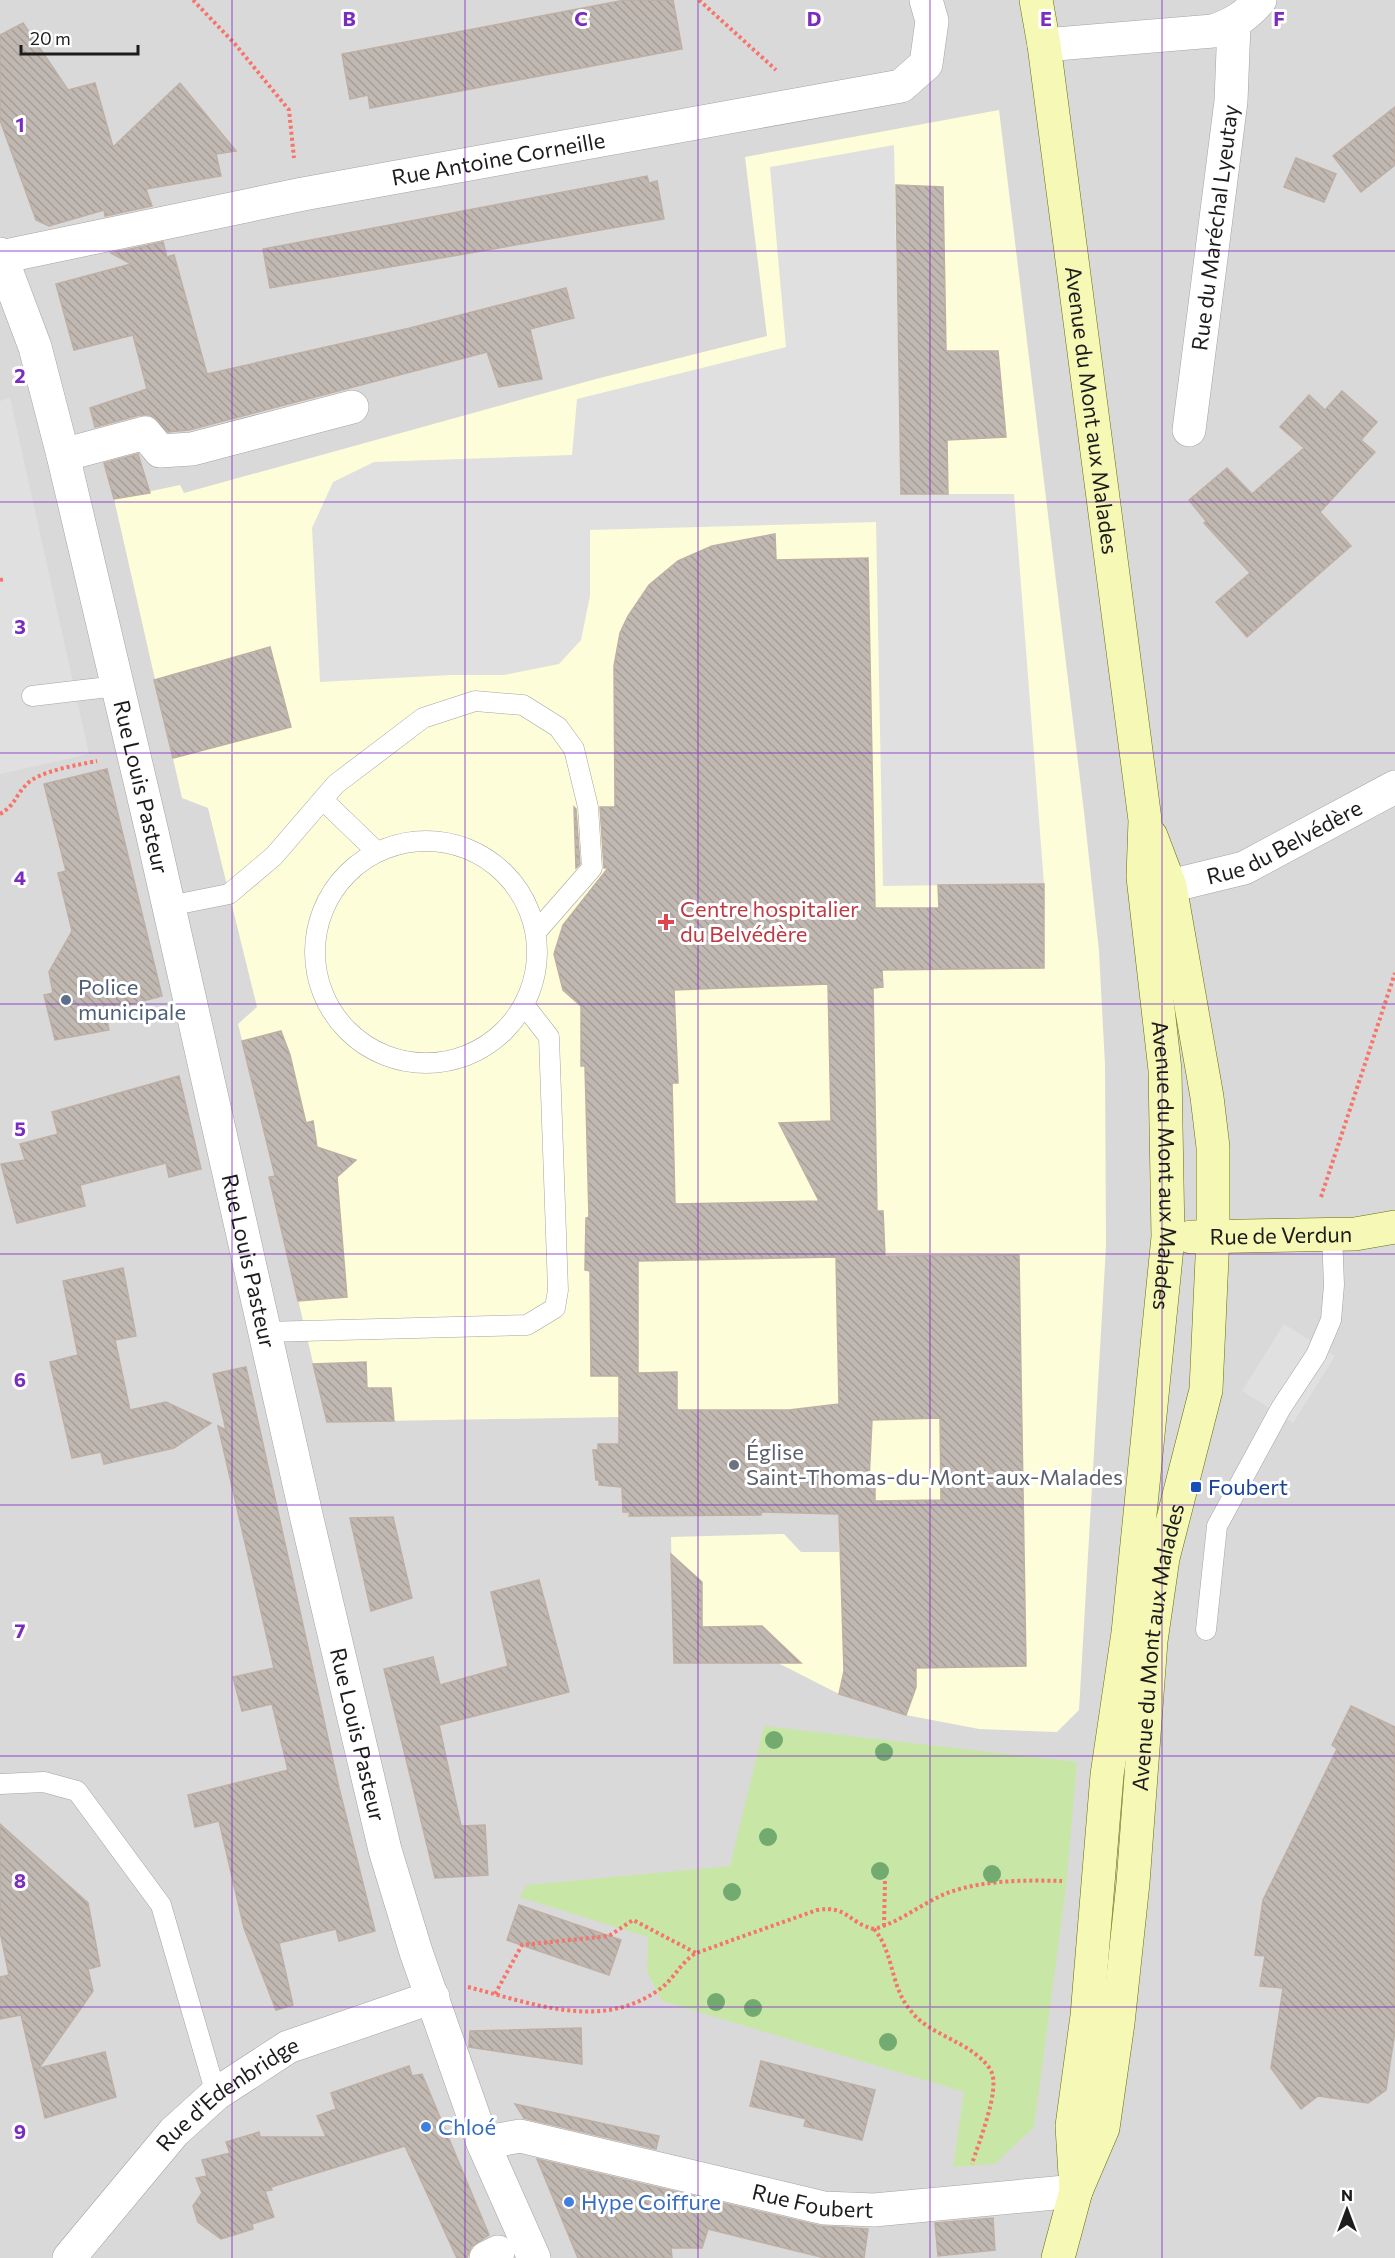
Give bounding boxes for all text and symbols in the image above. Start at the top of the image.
text: B [342,6,356,30]
text: C [574,6,588,30]
text: D [807,6,821,30]
text: E [1040,6,1052,30]
text: F [1273,6,1285,30]
scale bar [21,18,138,56]
text: 20 m [30,27,71,49]
street label: Rue du Maréchal Lyeutay [1185,103,1243,352]
text: 1 [15,112,25,136]
street label: Rue Antoine Corneille [389,126,607,191]
street label: Avenue du Mont aux Malades [1060,264,1124,556]
text: 2 [14,363,26,387]
text: 3 [14,614,26,638]
street label: Rue Louis Pasteur [108,697,175,876]
street label: Rue du Belvédère [1203,793,1366,890]
text: 4 [14,865,26,889]
place label: Centre hospitalier du Belvédère [680,895,859,947]
marker: Centre hospitalier du Belvédère [657,913,675,931]
place label: Police municipale [78,973,186,1025]
marker: Police municipale [59,993,73,1007]
street label: Avenue du Mont aux Malades [1146,1019,1183,1312]
text: 5 [14,1116,26,1140]
street label: Rue Louis Pasteur [217,1171,282,1351]
street label: Rue de Verdun [1209,1220,1352,1250]
text: 6 [14,1367,26,1391]
place label: Église Saint-Thomas-du-Mont-aux-Malades [746,1438,1123,1490]
marker: Église Saint-Thomas-du-Mont-aux-Malades [727,1458,741,1472]
place label: Foubert [1208,1473,1288,1500]
marker: Foubert [1189,1480,1203,1494]
street label: Avenue du Mont aux Malades [1126,1500,1189,1792]
text: 7 [15,1618,26,1642]
street label: Rue Louis Pasteur [325,1645,392,1824]
text: 8 [14,1868,26,1892]
street label: Rue d'Edenbridge [150,2030,302,2156]
place label: Chloé [438,2113,496,2140]
text: 9 [14,2119,26,2143]
marker: Chloé [419,2120,433,2134]
street label: Rue Foubert [750,2177,874,2223]
north arrow [1317,2180,1377,2240]
text: N [1341,2185,1353,2204]
place label: Hype Coiffure [581,2188,721,2215]
marker: Hype Coiffure [562,2195,576,2209]

